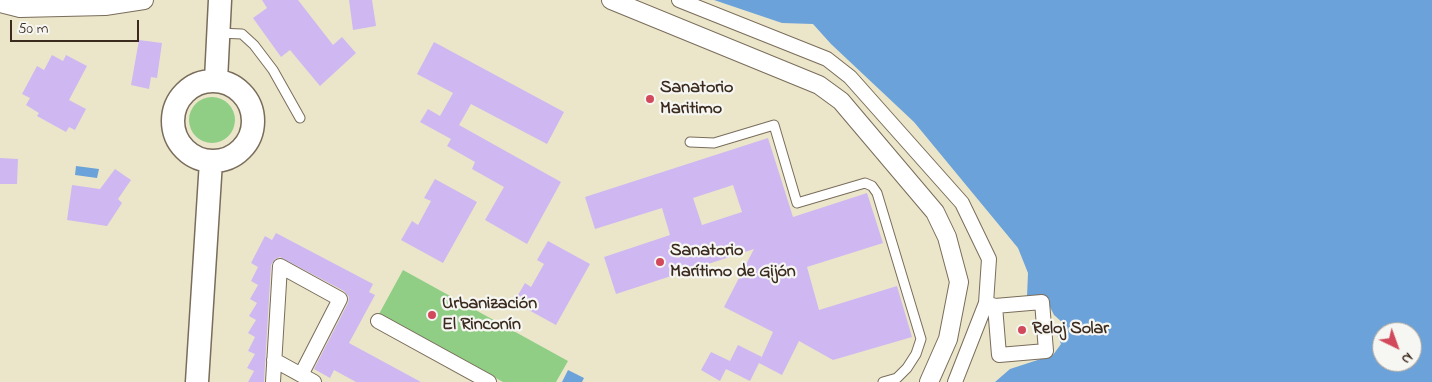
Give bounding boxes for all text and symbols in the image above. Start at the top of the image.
scale bar [12,10,141,42]
text: 50 m [18,18,48,40]
place label: Sanatorio Maritimo [660,78,733,120]
marker: Sanatorio Maritimo [644,93,656,105]
place label: Sanatorio Marítimo de Gijón [670,241,796,284]
marker: Sanatorio Marítimo de Gijón [654,256,666,268]
place label: Urbanización El Rinconín [442,294,537,336]
marker: Urbanización El Rinconín [426,309,438,321]
place label: Reloj Solar [1032,319,1109,341]
north arrow [1372,322,1422,372]
marker: Reloj Solar [1016,324,1028,336]
text: N [1396,347,1417,369]

